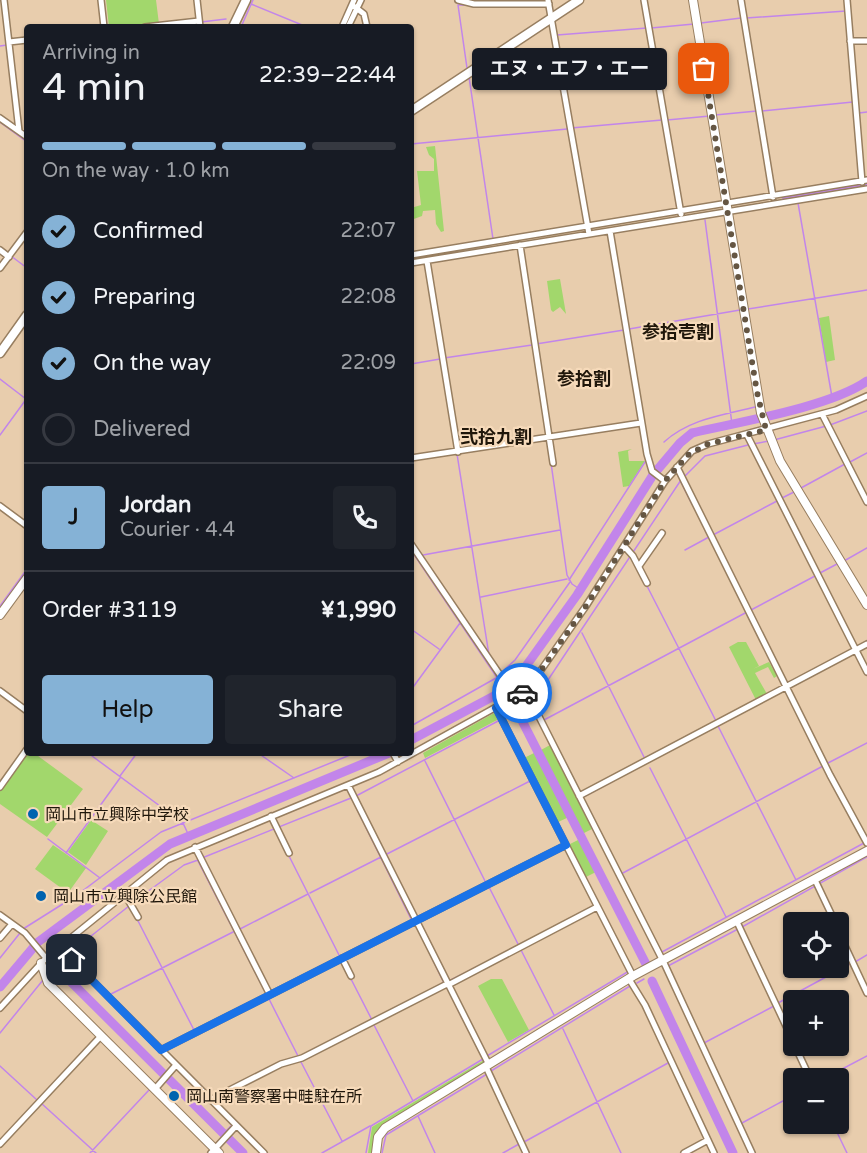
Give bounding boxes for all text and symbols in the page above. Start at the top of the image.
text: Arriving in [42,41,140,65]
pin [678,43,729,94]
callout: エヌ・エフ・エー [473,48,668,90]
icon: bag [687,52,720,85]
text: エヌ・エフ・エー [490,57,650,81]
text: 22:39–22:44 [259,62,396,88]
text: 4 min [42,64,146,111]
text: On the way · 1.0 km [42,159,230,183]
icon: check [42,215,75,248]
text: Confirmed [93,218,203,244]
text: 22:07 [341,219,396,243]
icon: check [42,281,75,314]
text: Preparing [93,284,196,310]
text: 22:08 [341,285,396,309]
district label: 参拾壱割 [642,321,714,343]
icon: check [42,347,75,380]
text: On the way [93,350,211,376]
text: 22:09 [341,351,396,375]
district label: 参拾割 [557,368,611,390]
text: Delivered [93,416,191,442]
district label: 弐拾九割 [460,426,532,448]
button: phone [333,486,396,549]
text: Jordan [120,492,191,518]
text: J [68,504,79,530]
text: Courier · 4.4 [120,518,235,542]
text: Order #3119 [42,597,177,623]
text: ¥1,990 [321,597,396,623]
courier [492,663,552,723]
button: Help [42,675,213,744]
button: Share [225,675,396,744]
icon: car [506,677,539,710]
place label: 岡山市立興除中学校 [45,805,189,825]
marker: 岡山市立興除中学校 [26,807,40,821]
place label: 岡山市立興除公民館 [53,887,197,907]
marker: 岡山市立興除公民館 [34,889,48,903]
map controls [783,912,849,1134]
button: locate [783,912,849,978]
pin [46,934,97,985]
icon: home [55,943,88,976]
button: + [783,990,849,1056]
button: − [783,1068,849,1134]
place label: 岡山南警察署中畦駐在所 [186,1087,362,1107]
marker: 岡山南警察署中畦駐在所 [167,1089,181,1103]

